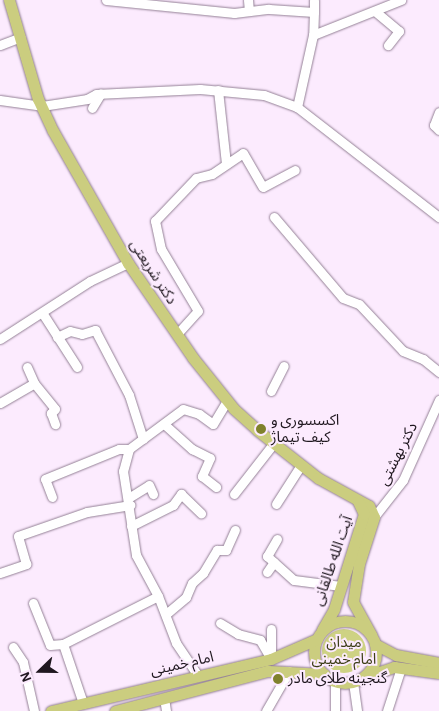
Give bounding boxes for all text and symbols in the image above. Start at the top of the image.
street label: دکتر شریعتی [125,236,181,308]
place label: اکسسوری و کیف تیماژ [271,411,339,446]
street label: دکتر بهشتی [374,419,422,489]
marker: اکسسوری و کیف تیماژ [255,423,267,435]
street label: آیت الله طالقانی [309,514,357,608]
park label: میدان امام خمینی [312,633,376,668]
north arrow [15,646,65,696]
street label: امام خمینی [148,648,216,680]
text: N [18,669,34,684]
place label: گنجینه طلای مادر [288,670,387,688]
marker: گنجینه طلای مادر [272,673,284,685]

